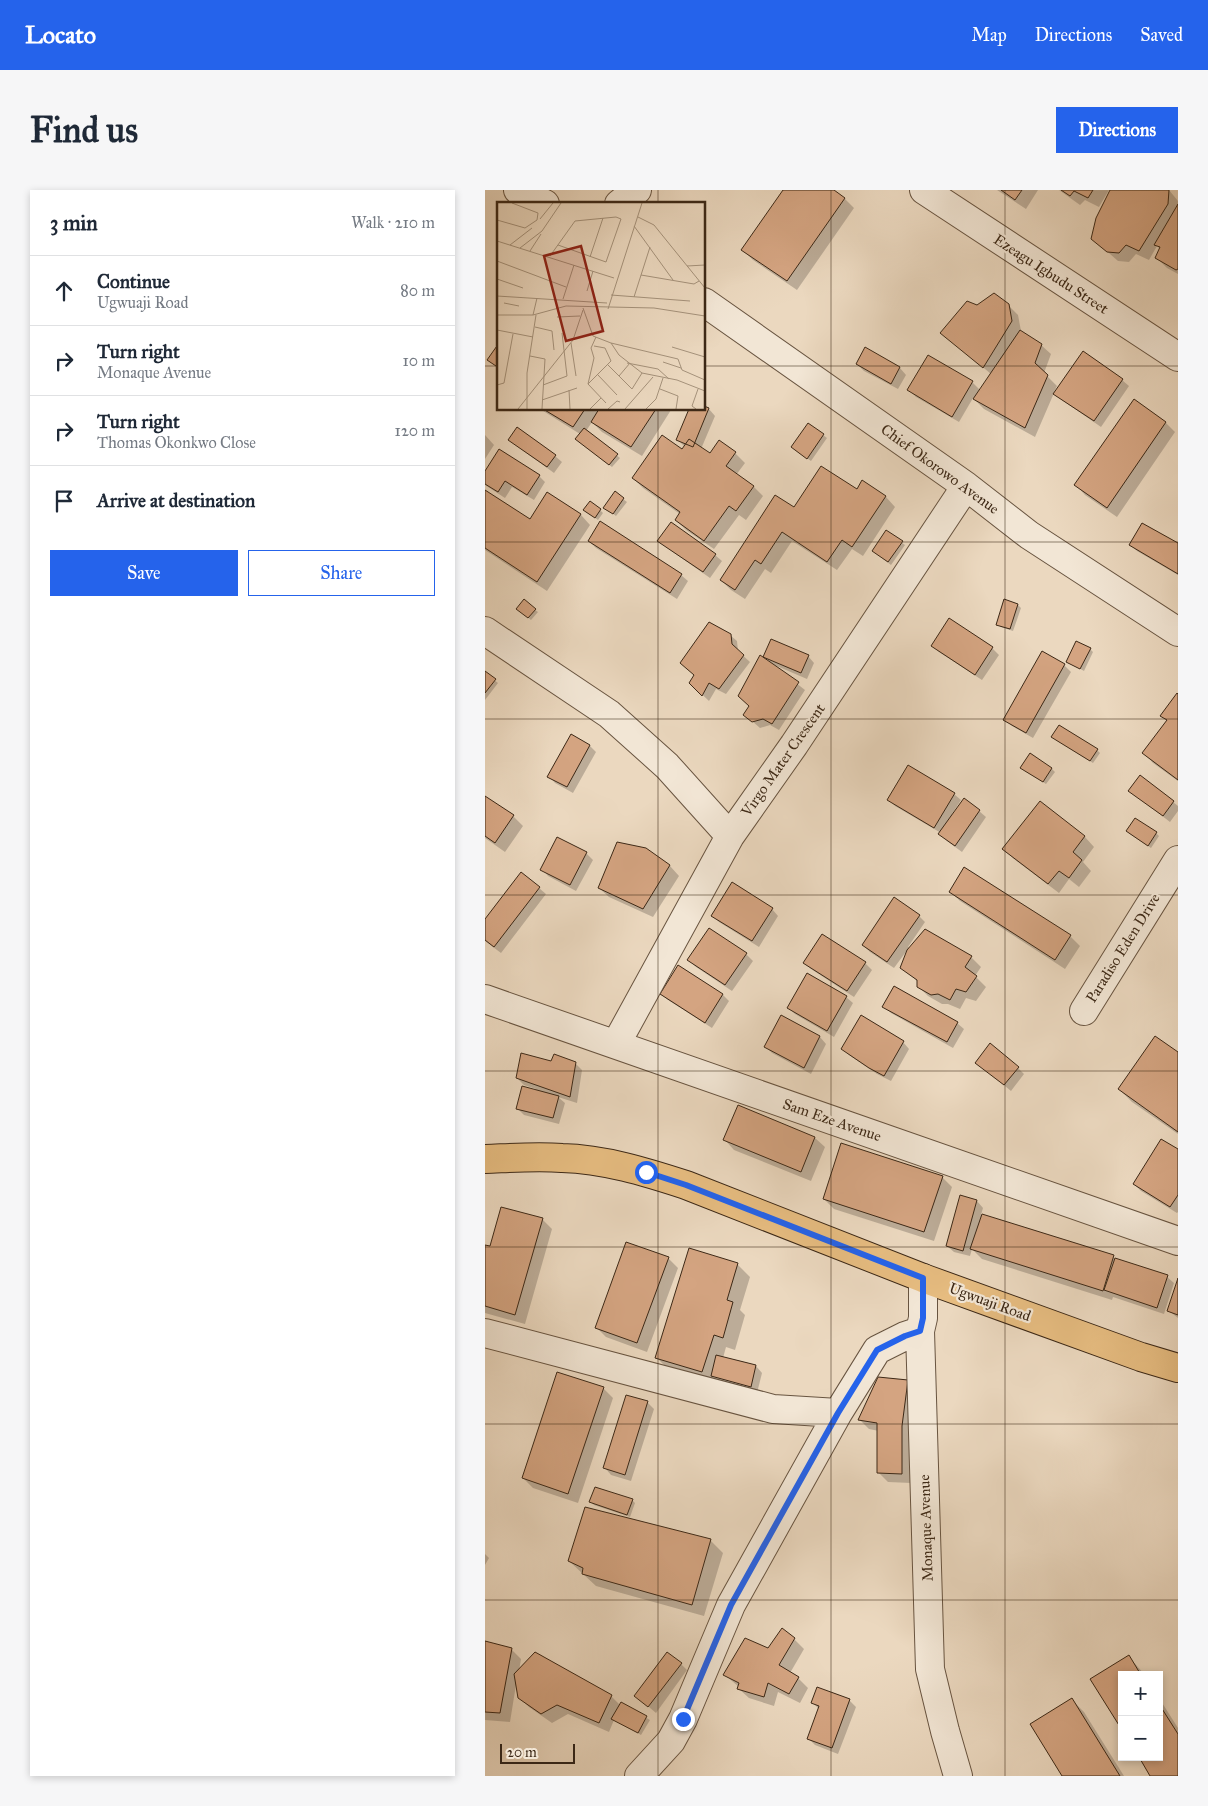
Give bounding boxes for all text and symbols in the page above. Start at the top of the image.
text: Locato [25,20,96,50]
text: Map [971,24,1007,46]
text: Directions [1035,24,1112,46]
text: Saved [1140,24,1183,46]
button: Directions [1056,107,1178,153]
text: Find us [30,109,138,152]
inset map [497,202,705,410]
text: 3 min [50,210,98,236]
text: Walk · 210 m [351,213,435,232]
street label: Ezeagu Igbudu Street [990,230,1112,318]
text: Continue [97,270,170,293]
icon: ahead [50,277,78,305]
text: 80 m [400,281,435,300]
text: Ugwuaji Road [97,293,189,312]
text: Turn right [97,340,180,363]
icon: right [50,347,78,375]
text: 10 m [403,351,435,370]
text: Monaque Avenue [97,363,211,382]
text: Turn right [97,410,180,433]
icon: right [50,417,78,445]
street label: Chief Okorowo Avenue [877,420,1003,518]
text: 120 m [395,421,435,440]
text: Thomas Okonkwo Close [97,433,256,452]
icon: arrive [50,487,78,515]
text: Arrive at destination [97,489,255,512]
button: Save [50,550,238,596]
button: Share [248,550,435,596]
street label: Virgo Mater Crescent [737,700,829,821]
street label: Paradiso Eden Drive [1082,890,1164,1006]
street label: Sam Eze Avenue [780,1095,884,1145]
route start [635,1161,658,1184]
street label: Ugwuaji Road [947,1279,1034,1325]
street label: Monaque Avenue [915,1474,938,1582]
map controls [1118,1671,1163,1761]
button: + [1118,1671,1163,1716]
route end [672,1708,695,1731]
button: − [1118,1716,1163,1761]
scale bar [500,1741,575,1764]
text: 20 m [507,1744,537,1761]

